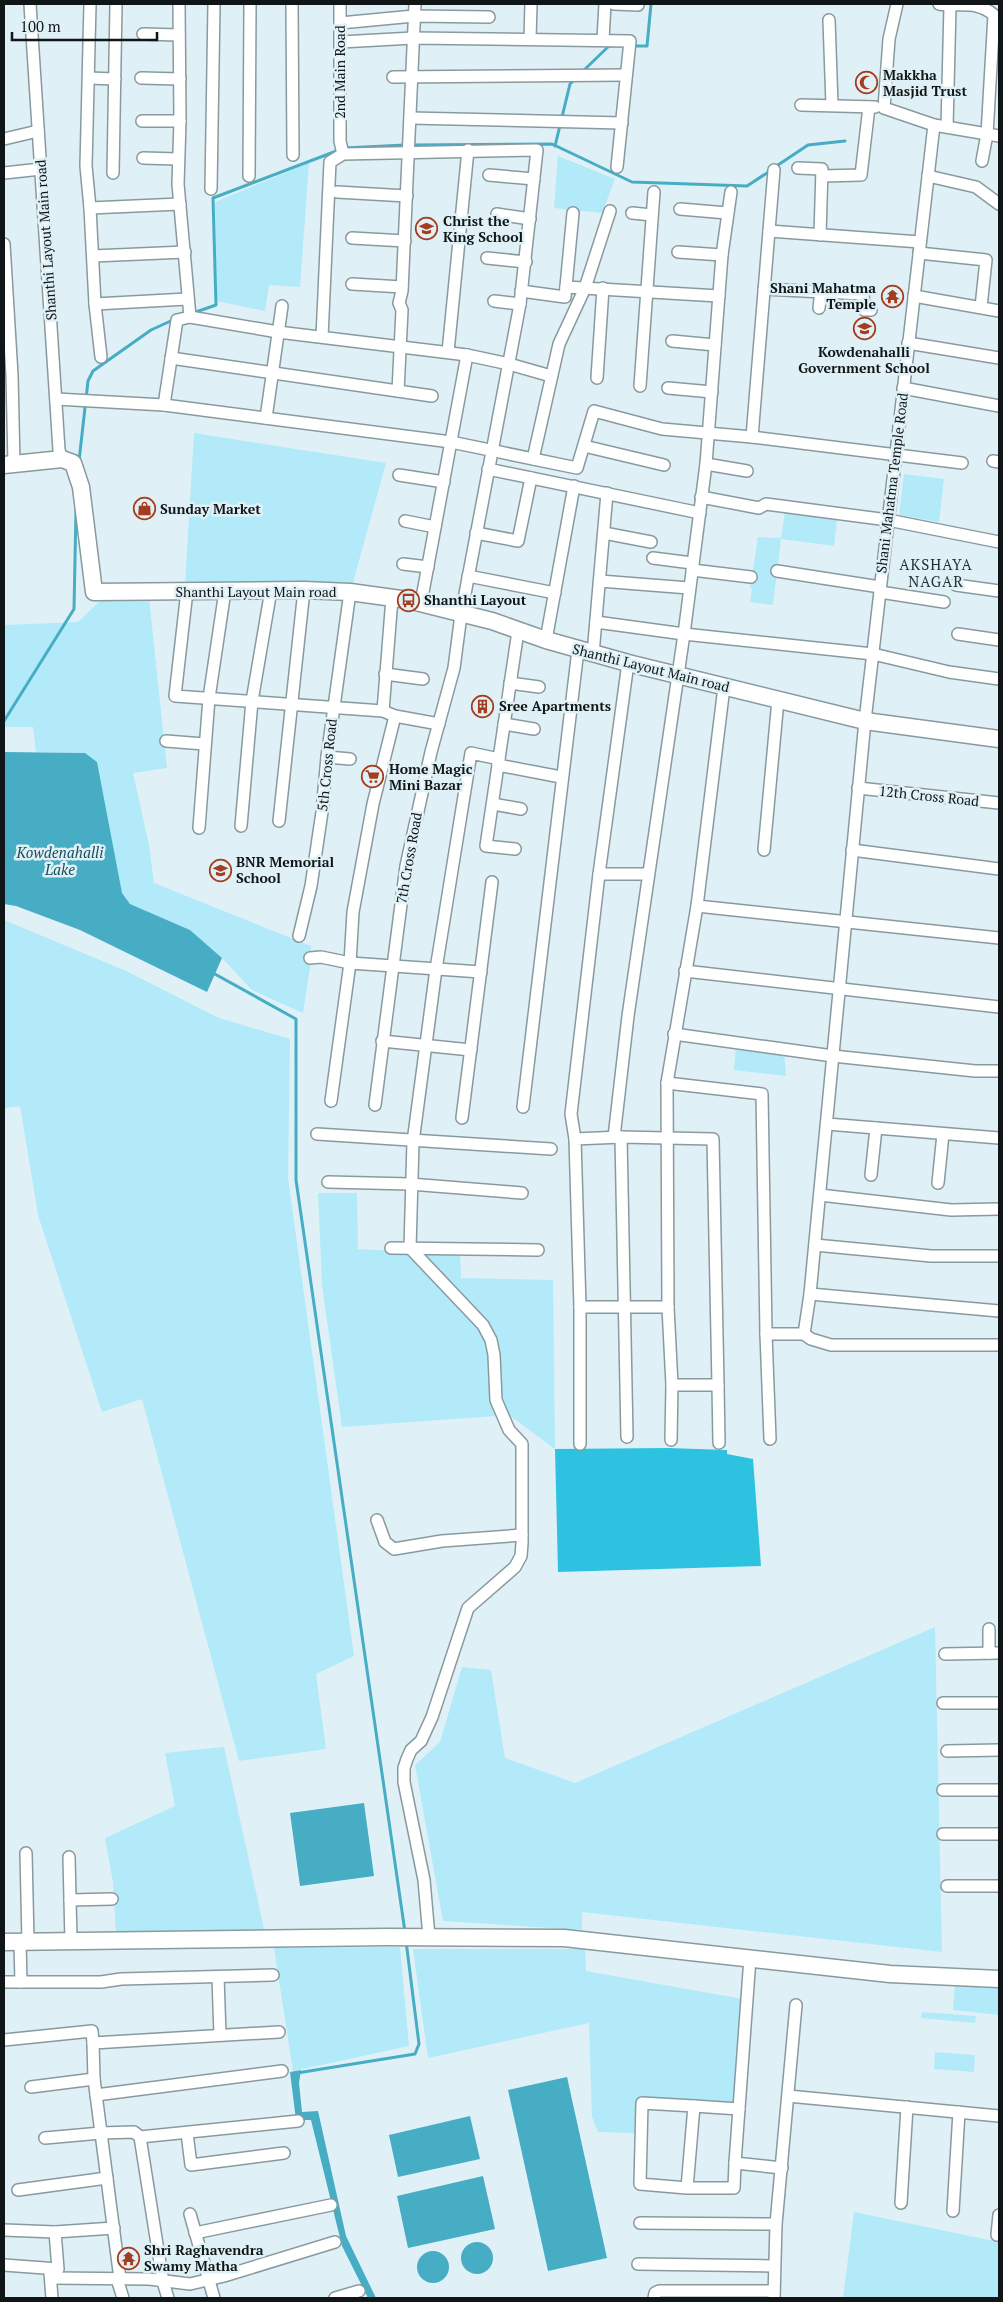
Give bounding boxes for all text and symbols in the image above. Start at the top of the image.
scale bar [12,10,158,42]
text: 100 m [20,16,61,36]
street label: 2nd Main Road [330,25,349,119]
place label: Makkha Masjid Trust [883,65,967,100]
mosque icon: Makkha Masjid Trust [855,71,879,95]
street label: Shanthi Layout Main road [30,159,61,321]
place label: Christ the King School [443,211,523,246]
school or university icon: Christ the King School [415,217,439,241]
place label: Shani Mahatma Temple [770,278,876,313]
temple icon: Shani Mahatma Temple [880,284,904,308]
school or university icon: Kowdenahalli Government School [852,317,876,341]
place label: Kowdenahalli Government School [798,342,930,377]
street label: Shani Mahatma Temple Road [871,391,912,574]
shop icon: Sunday Market [132,497,156,521]
place label: Sunday Market [160,499,261,518]
district label: AKSHAYA NAGAR [899,554,973,591]
street label: Shanthi Layout Main road [175,582,337,601]
bus stop icon: Shanthi Layout [396,588,420,612]
place label: Shanthi Layout [424,590,527,609]
street label: Shanthi Layout Main road [571,639,732,696]
building icon: Sree Apartments [471,694,495,718]
place label: Sree Apartments [499,696,611,715]
street label: 5th Cross Road [312,717,341,812]
place label: Home Magic Mini Bazar [389,759,473,794]
supermarket icon: Home Magic Mini Bazar [361,765,385,789]
street label: 12th Cross Road [878,781,980,810]
street label: 7th Cross Road [391,810,426,905]
water label: Kowdenahalli Lake [16,842,104,879]
place label: BNR Memorial School [236,852,335,887]
school or university icon: BNR Memorial School [208,858,232,882]
place label: Shri Raghavendra Swamy Matha [144,2240,264,2275]
temple icon: Shri Raghavendra Swamy Matha [116,2246,140,2270]

